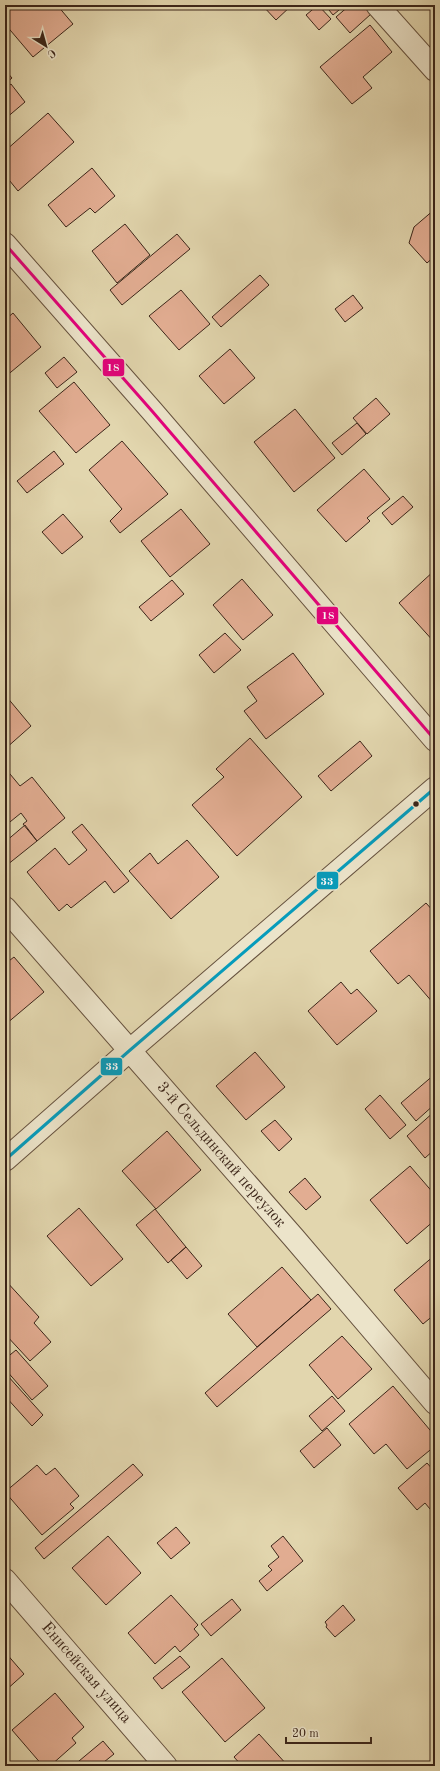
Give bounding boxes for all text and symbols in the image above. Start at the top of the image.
north arrow [26,26,66,66]
text: С [45,46,57,59]
line badge: 18 [102,358,125,377]
text: 18 [107,363,119,374]
line badge: 18 [316,606,339,625]
text: 18 [322,611,334,622]
unlabelled marker [411,799,421,809]
line badge: 33 [316,871,339,890]
text: 33 [321,877,333,888]
line badge: 33 [100,1057,123,1076]
text: 33 [106,1062,118,1073]
street label: 3-й Сельдинский переулок [154,1079,288,1231]
street label: Енисейская улица [38,1619,134,1727]
scale bar [286,1719,371,1745]
text: 20 m [292,1728,319,1740]

